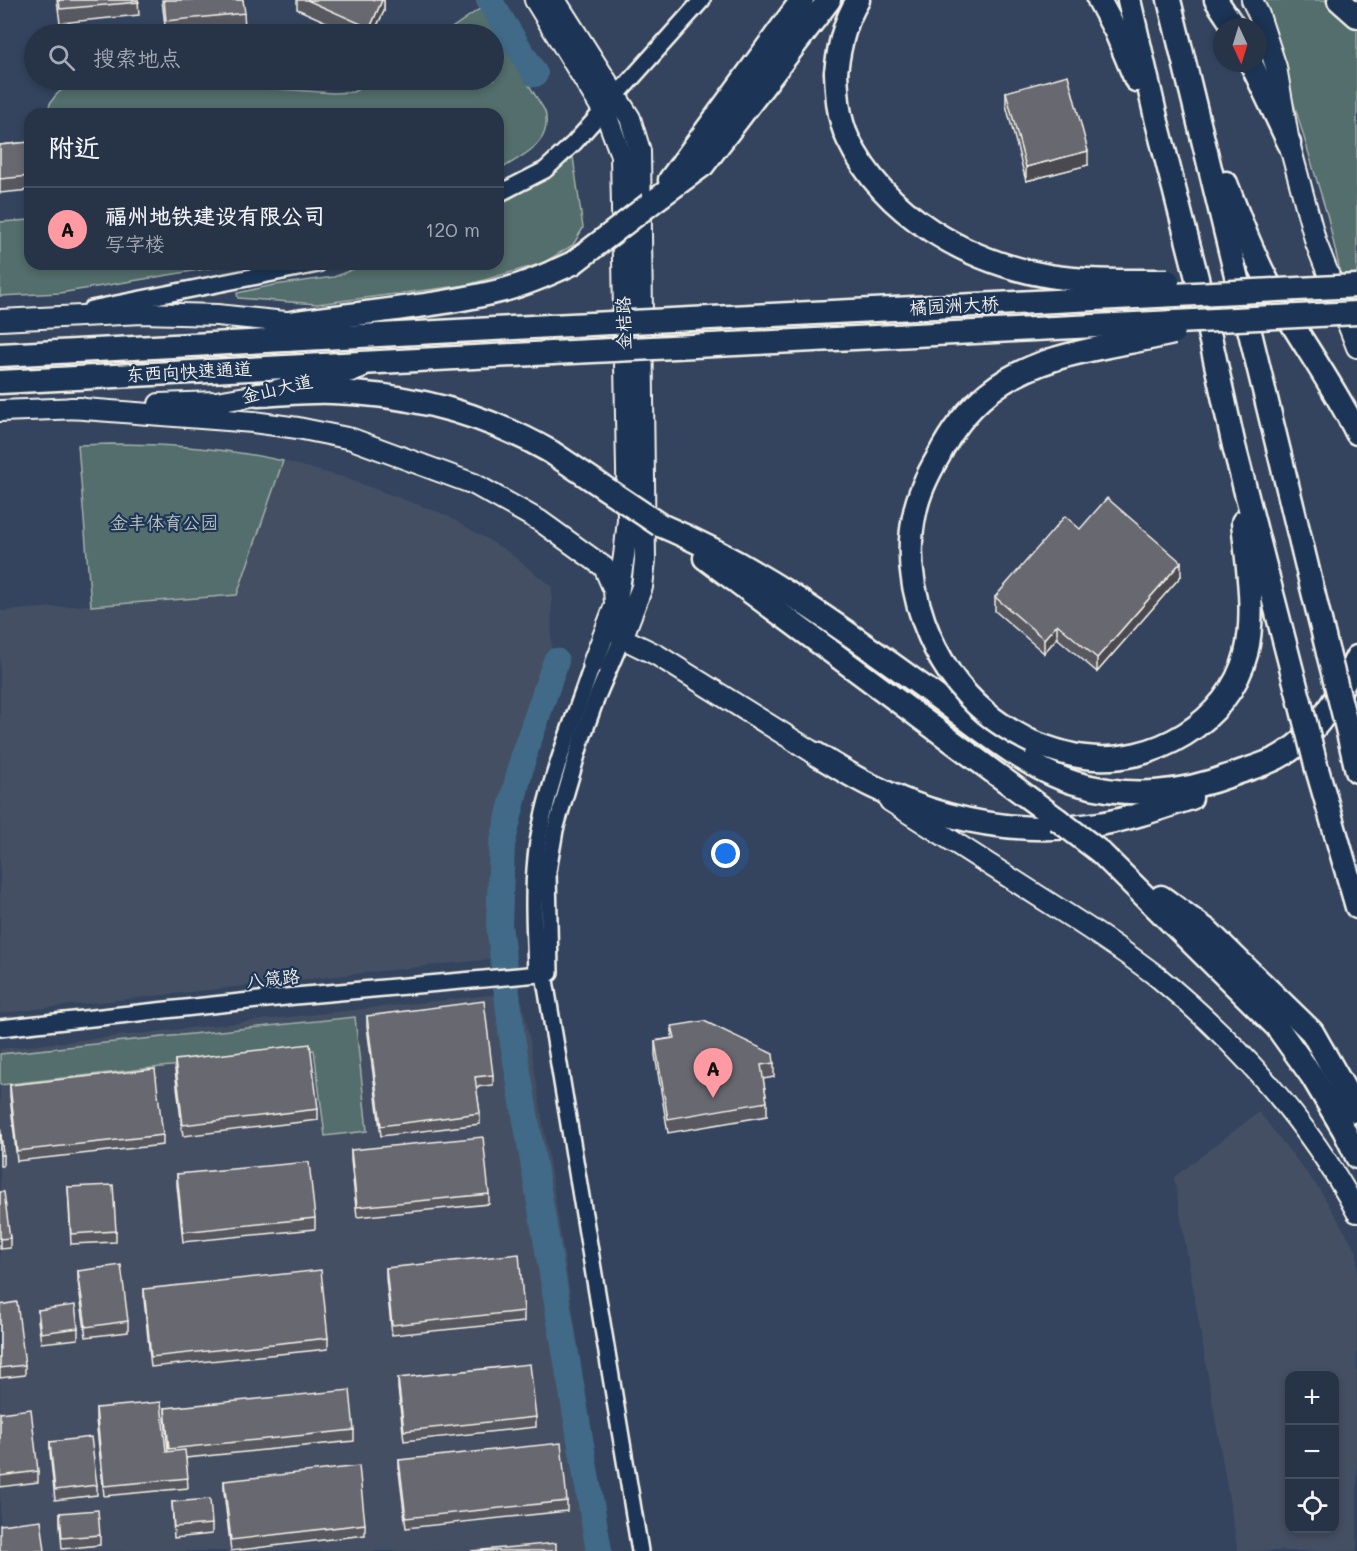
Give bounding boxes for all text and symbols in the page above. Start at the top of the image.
north arrow [1213,18,1267,72]
search box [24,24,504,90]
icon: search [45,41,78,74]
text: 搜索地点 [93,43,181,72]
text: 附近 [48,130,100,164]
text: 福州地铁建设有限公司 [105,201,325,230]
text: A [61,216,74,242]
text: 120 m [425,216,480,242]
text: 写字楼 [105,230,165,256]
street label: 橘园洲大桥 [908,291,1000,319]
street label: 金桔路 [611,296,635,350]
street label: 东西向快速通道 [125,356,252,386]
street label: 金山大道 [239,368,315,408]
park label: 金丰体育公园 [110,510,218,534]
your location [711,839,740,868]
street label: 八箴路 [245,963,301,993]
pin: A [694,1048,732,1098]
map controls [1285,1371,1339,1533]
button: + [1285,1371,1339,1425]
button: − [1285,1425,1339,1479]
button: locate [1285,1479,1339,1533]

